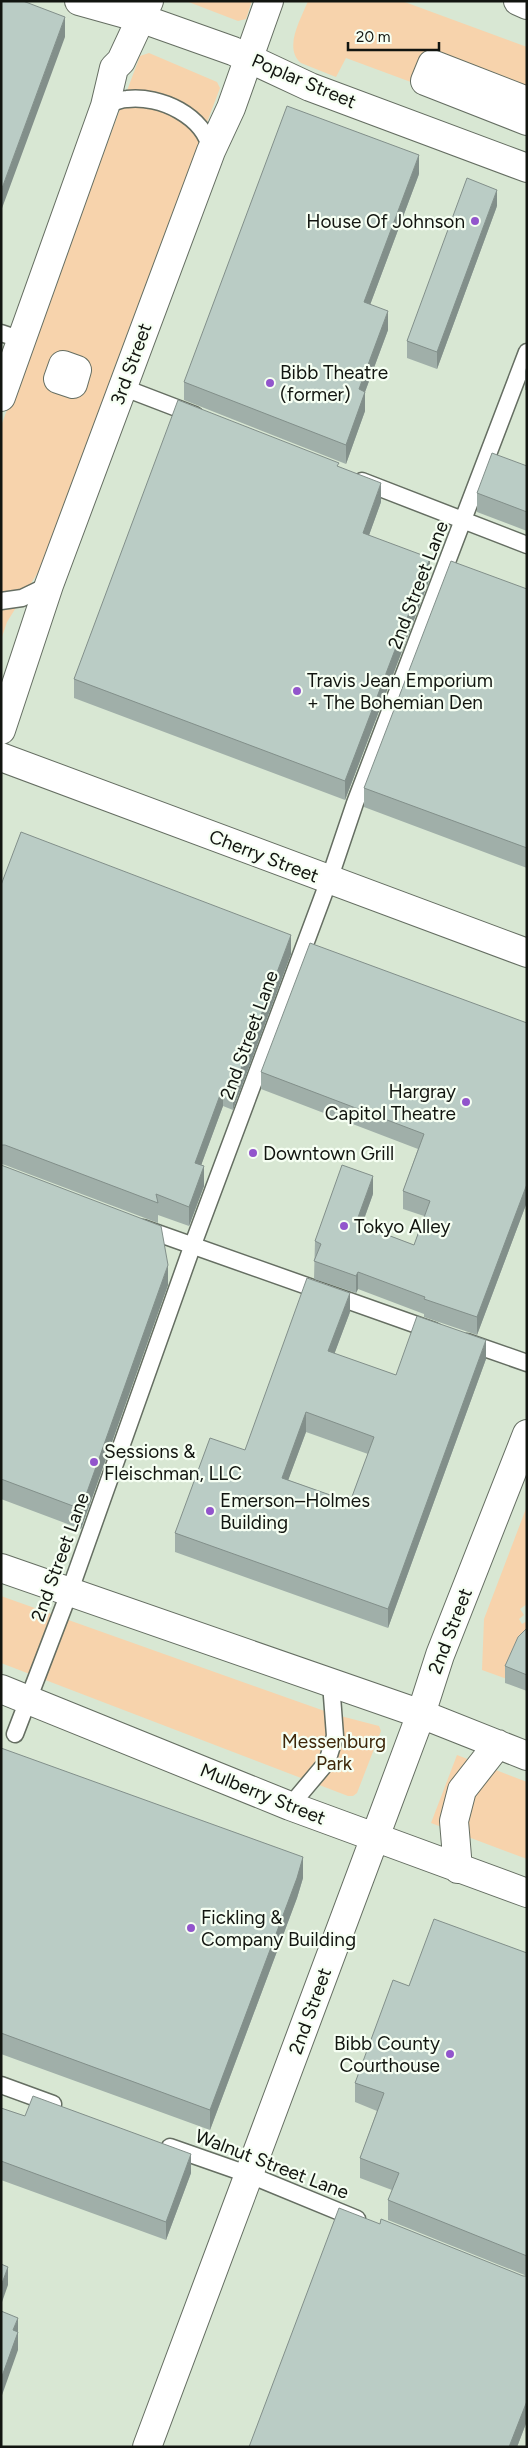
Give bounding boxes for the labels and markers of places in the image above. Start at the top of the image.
place label: House Of Johnson [306,210,465,233]
marker: House Of Johnson [469,215,481,227]
place label: Bibb Theatre (former) [280,361,388,406]
marker: Bibb Theatre (former) [264,377,276,389]
place label: Travis Jean Emporium + The Bohemian Den [307,669,493,714]
marker: Travis Jean Emporium + The Bohemian Den [291,685,303,697]
place label: Hargray Capitol Theatre [325,1080,456,1125]
marker: Hargray Capitol Theatre [460,1096,472,1108]
place label: Downtown Grill [263,1142,394,1165]
marker: Downtown Grill [247,1147,259,1159]
place label: Tokyo Alley [354,1215,450,1238]
marker: Tokyo Alley [338,1220,350,1232]
place label: Sessions & Fleischman, LLC [104,1440,242,1485]
marker: Sessions & Fleischman, LLC [88,1456,100,1468]
place label: Emerson–Holmes Building [220,1489,370,1534]
marker: Emerson–Holmes Building [204,1505,216,1517]
place label: Fickling & Company Building [201,1906,356,1951]
marker: Fickling & Company Building [185,1922,197,1934]
place label: Bibb County Courthouse [334,2032,440,2077]
marker: Bibb County Courthouse [444,2048,456,2060]

